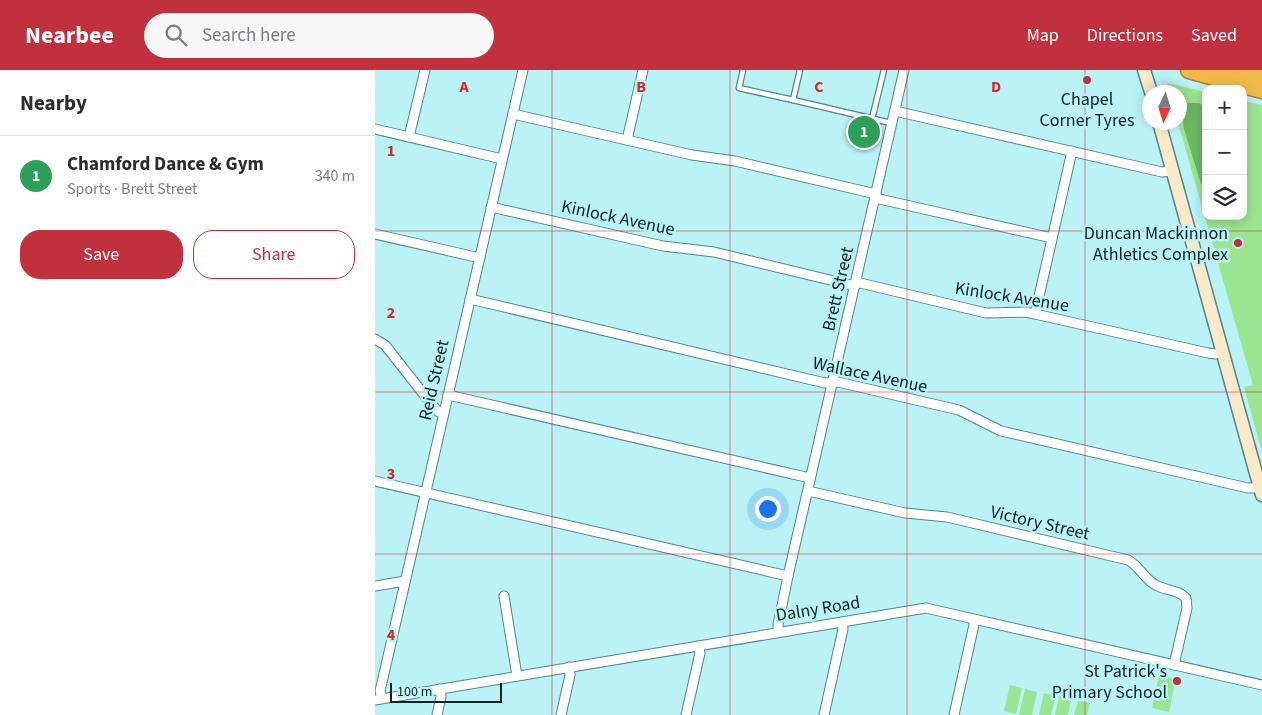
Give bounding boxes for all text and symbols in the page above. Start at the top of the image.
search box [144,13,494,58]
text: Nearbee [25,18,114,53]
icon: search [162,21,190,49]
text: Search here [202,22,296,49]
text: Map [1027,23,1059,48]
text: Directions [1087,23,1163,48]
text: Saved [1191,23,1237,48]
marker: Chapel Corner Tyres [1081,74,1093,86]
text: A [458,76,469,98]
text: B [636,76,646,98]
text: C [814,76,824,98]
text: D [991,76,1001,98]
north arrow [1142,85,1187,130]
map controls [1202,85,1247,220]
button: + [1202,85,1247,130]
place label: Chapel Corner Tyres [1040,87,1134,133]
text: Nearby [20,88,87,118]
pin: 1 [848,113,880,151]
button: − [1202,130,1247,175]
text: 1 [387,140,395,162]
text: Chamford Dance & Gym [67,151,264,178]
text: 1 [32,165,40,187]
text: 340 m [315,165,355,187]
button: layers [1202,175,1247,220]
text: Sports · Brett Street [67,178,197,200]
street label: Kinlock Avenue [559,194,677,242]
place label: Duncan Mackinnon Athletics Complex [1084,221,1228,267]
button: Save [20,230,183,279]
button: Share [193,230,355,279]
marker: Duncan Mackinnon Athletics Complex [1232,237,1244,249]
street label: Brett Street [816,244,860,334]
street label: Kinlock Avenue [953,276,1071,318]
text: 2 [387,302,395,324]
street label: Reid Street [413,337,455,423]
street label: Wallace Avenue [810,351,930,399]
text: 3 [387,463,395,485]
your location [755,496,781,522]
street label: Victory Street [988,499,1092,547]
street label: Dalny Road [774,590,862,628]
text: 4 [387,624,396,646]
place label: St Patrick's Primary School [1052,659,1167,705]
marker: St Patrick's Primary School [1171,675,1183,687]
scale bar [390,680,503,703]
text: 100 m [397,682,432,702]

